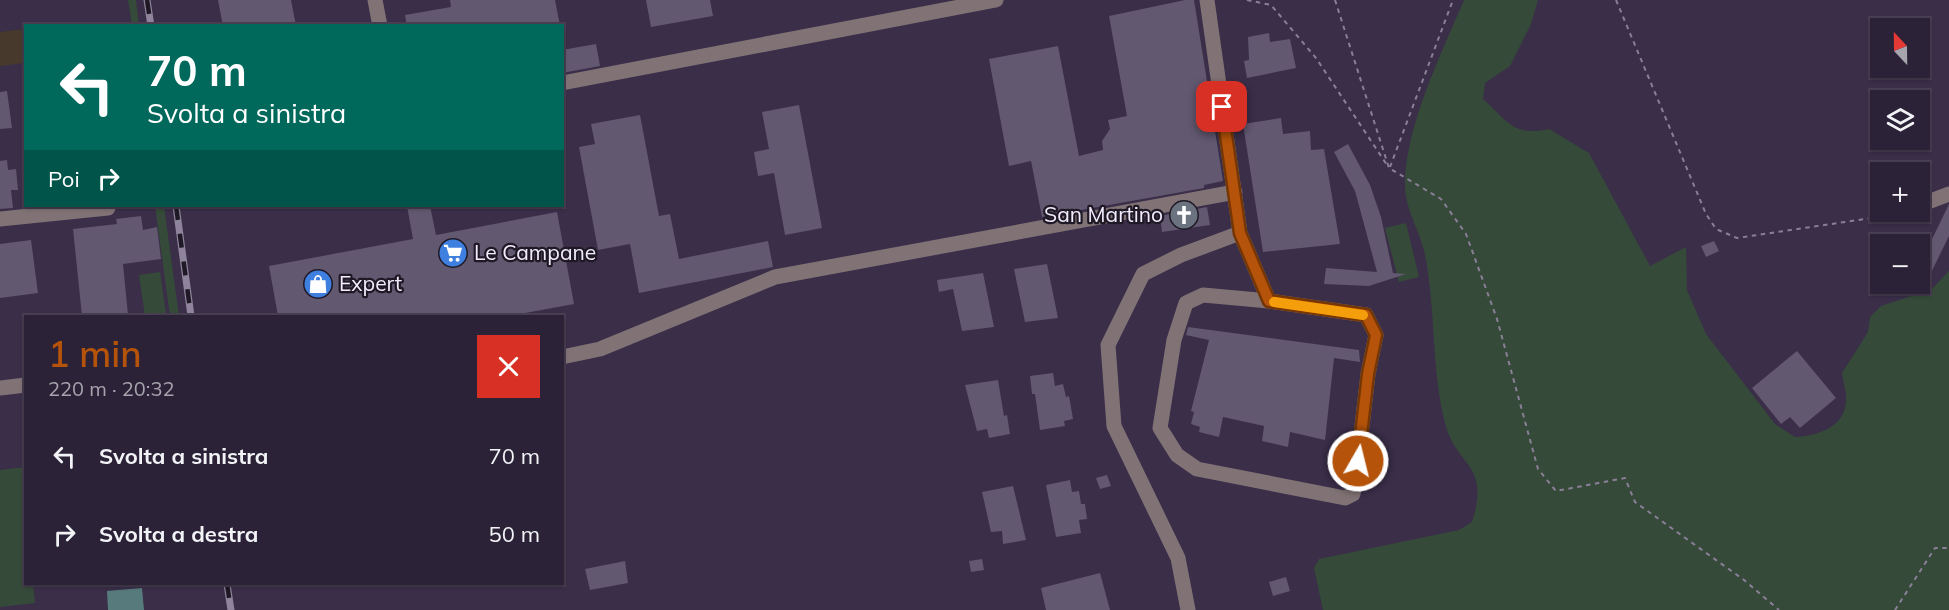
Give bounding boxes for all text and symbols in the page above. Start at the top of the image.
north arrow [1870,18,1930,78]
map controls [1870,18,1930,294]
text: 70 m [147,44,247,97]
icon: left [48,48,126,126]
pin [1196,81,1247,132]
icon: arrive [1205,90,1238,123]
button: layers [1870,90,1930,150]
text: Svolta a sinistra [147,96,346,130]
icon: right [92,162,125,195]
button: + [1870,162,1930,222]
text: Poi [48,165,80,193]
church icon: San Martino [1168,199,1200,231]
place label: San Martino [1044,201,1163,227]
button: − [1870,234,1930,294]
supermarket icon: Le Campane [437,237,469,269]
place label: Le Campane [474,239,596,265]
shop icon: Expert [302,268,334,300]
place label: Expert [339,270,402,296]
text: 1 min [48,331,142,376]
button: close [477,335,540,398]
text: 220 m · 20:32 [48,376,174,401]
position arrow [1326,429,1390,493]
icon: left [48,440,81,473]
text: Svolta a sinistra [99,442,268,470]
text: 70 m [489,442,540,470]
icon: right [48,518,81,551]
text: Svolta a destra [99,520,258,548]
text: 50 m [489,520,540,548]

